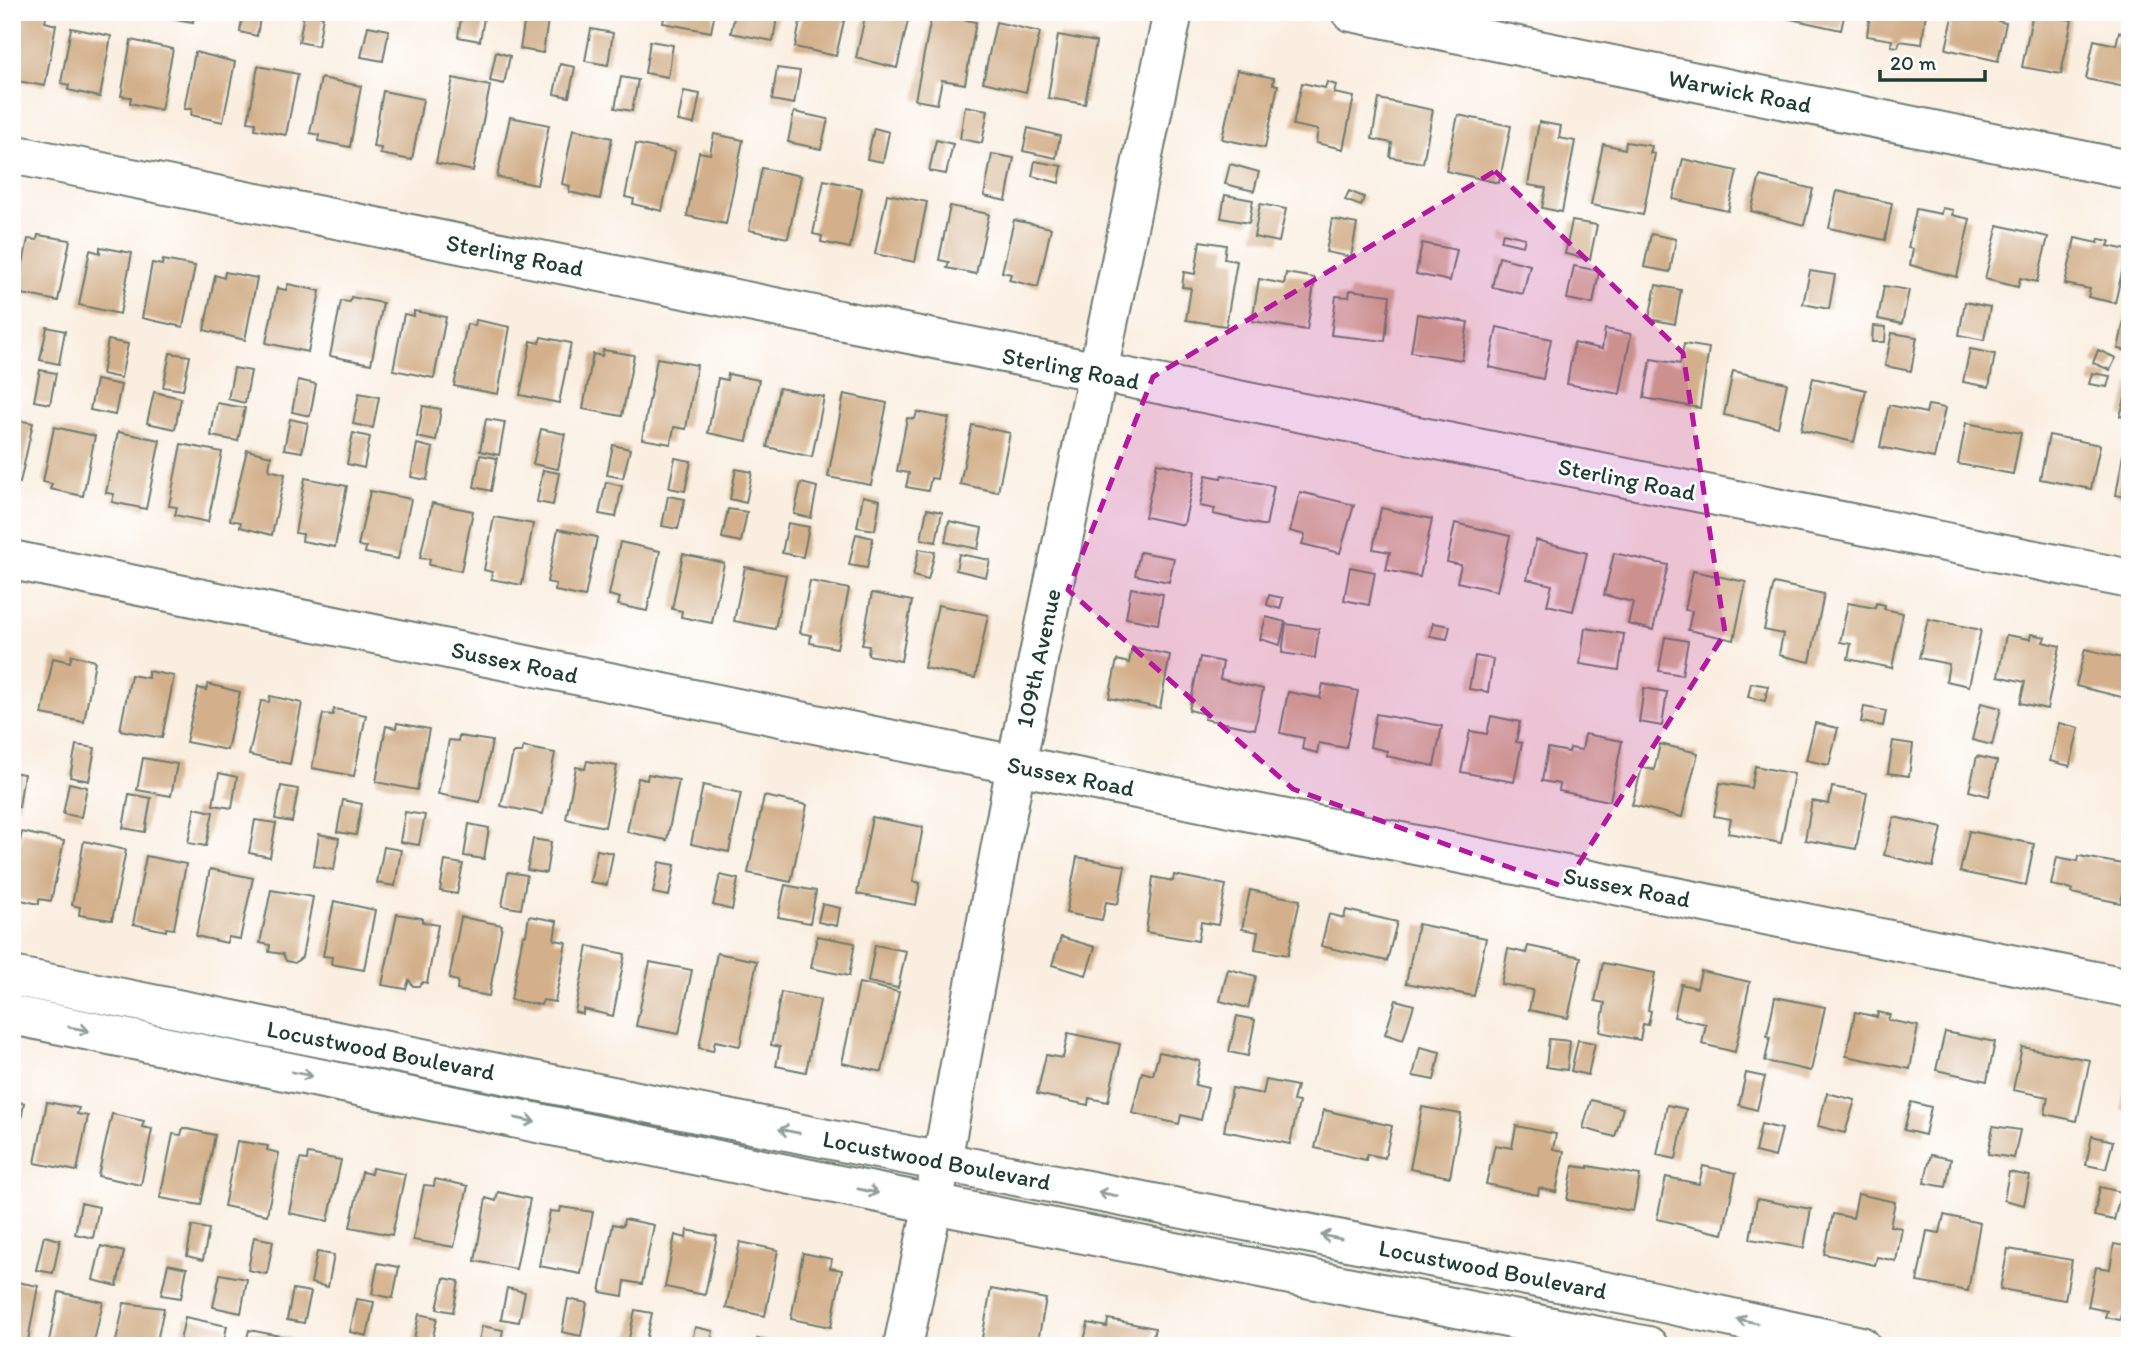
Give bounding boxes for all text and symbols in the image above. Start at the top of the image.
scale bar [1880,38,1984,82]
text: 20 m [1890,50,1937,75]
street label: Warwick Road [1666,63,1814,119]
street label: Sterling Road [444,227,586,283]
street label: Sterling Road [1000,340,1142,396]
street label: Sterling Road [1556,451,1698,507]
street label: 109th Avenue [1009,586,1067,730]
street label: Sussex Road [449,634,581,690]
street label: Sussex Road [1005,749,1137,803]
street label: Sussex Road [1561,860,1693,914]
street label: Locustwood Boulevard [264,1014,498,1086]
one-way arrow [67,1023,90,1036]
one-way arrow [290,1068,313,1081]
one-way arrow [513,1113,536,1127]
one-way arrow [778,1123,801,1137]
street label: Locustwood Boulevard [820,1124,1054,1196]
one-way arrow [856,1184,879,1198]
one-way arrow [1097,1186,1120,1200]
one-way arrow [1320,1230,1343,1244]
street label: Locustwood Boulevard [1376,1233,1610,1305]
one-way arrow [1736,1313,1759,1327]

